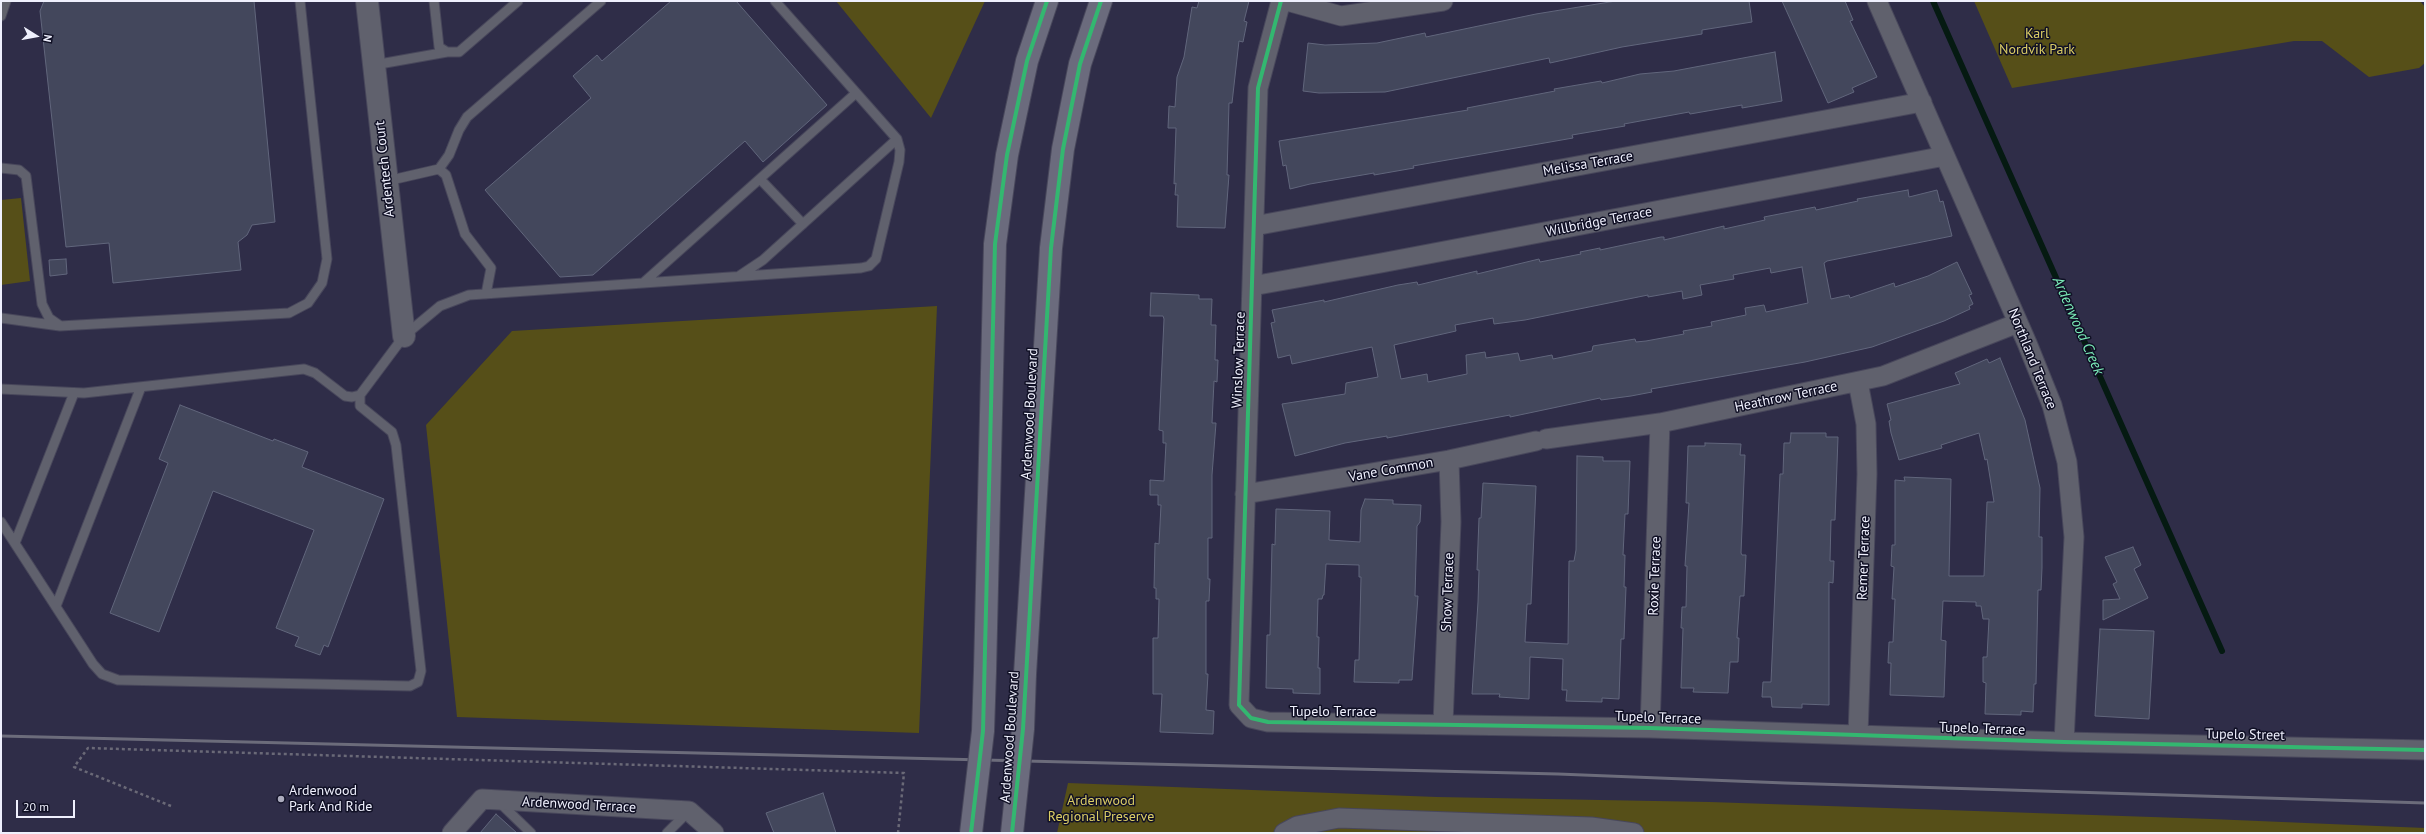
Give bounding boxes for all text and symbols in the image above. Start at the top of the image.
north arrow [16,16,56,56]
park label: Karl Nordvik Park [1999,26,2075,58]
text: N [40,33,55,43]
street label: Ardentech Court [372,120,398,218]
street label: Melissa Terrace [1542,148,1634,180]
street label: Willbridge Terrace [1544,203,1654,241]
water label: Ardenwood Creek [2048,274,2108,378]
street label: Northland Terrace [2004,306,2060,412]
street label: Winslow Terrace [1229,311,1249,409]
street label: Ardenwood Boulevard [1018,348,1042,480]
street label: Heathrow Terrace [1733,378,1839,416]
street label: Vane Common [1347,454,1435,486]
street label: Remer Terrace [1854,516,1874,600]
street label: Roxie Terrace [1645,536,1665,616]
street label: Show Terrace [1438,552,1458,632]
street label: Ardenwood Boulevard [997,671,1023,803]
street label: Tupelo Terrace [1290,704,1376,720]
street label: Tupelo Terrace [1614,708,1702,728]
street label: Tupelo Terrace [1938,719,2026,739]
street label: Tupelo Street [2205,726,2285,744]
place label: Ardenwood Park And Ride [289,783,372,816]
scale bar [18,792,77,818]
park label: Ardenwood Regional Preserve [1048,793,1154,826]
marker: Ardenwood Park And Ride [276,794,286,804]
street label: Ardenwood Terrace [521,794,637,816]
text: 20 m [23,799,49,814]

